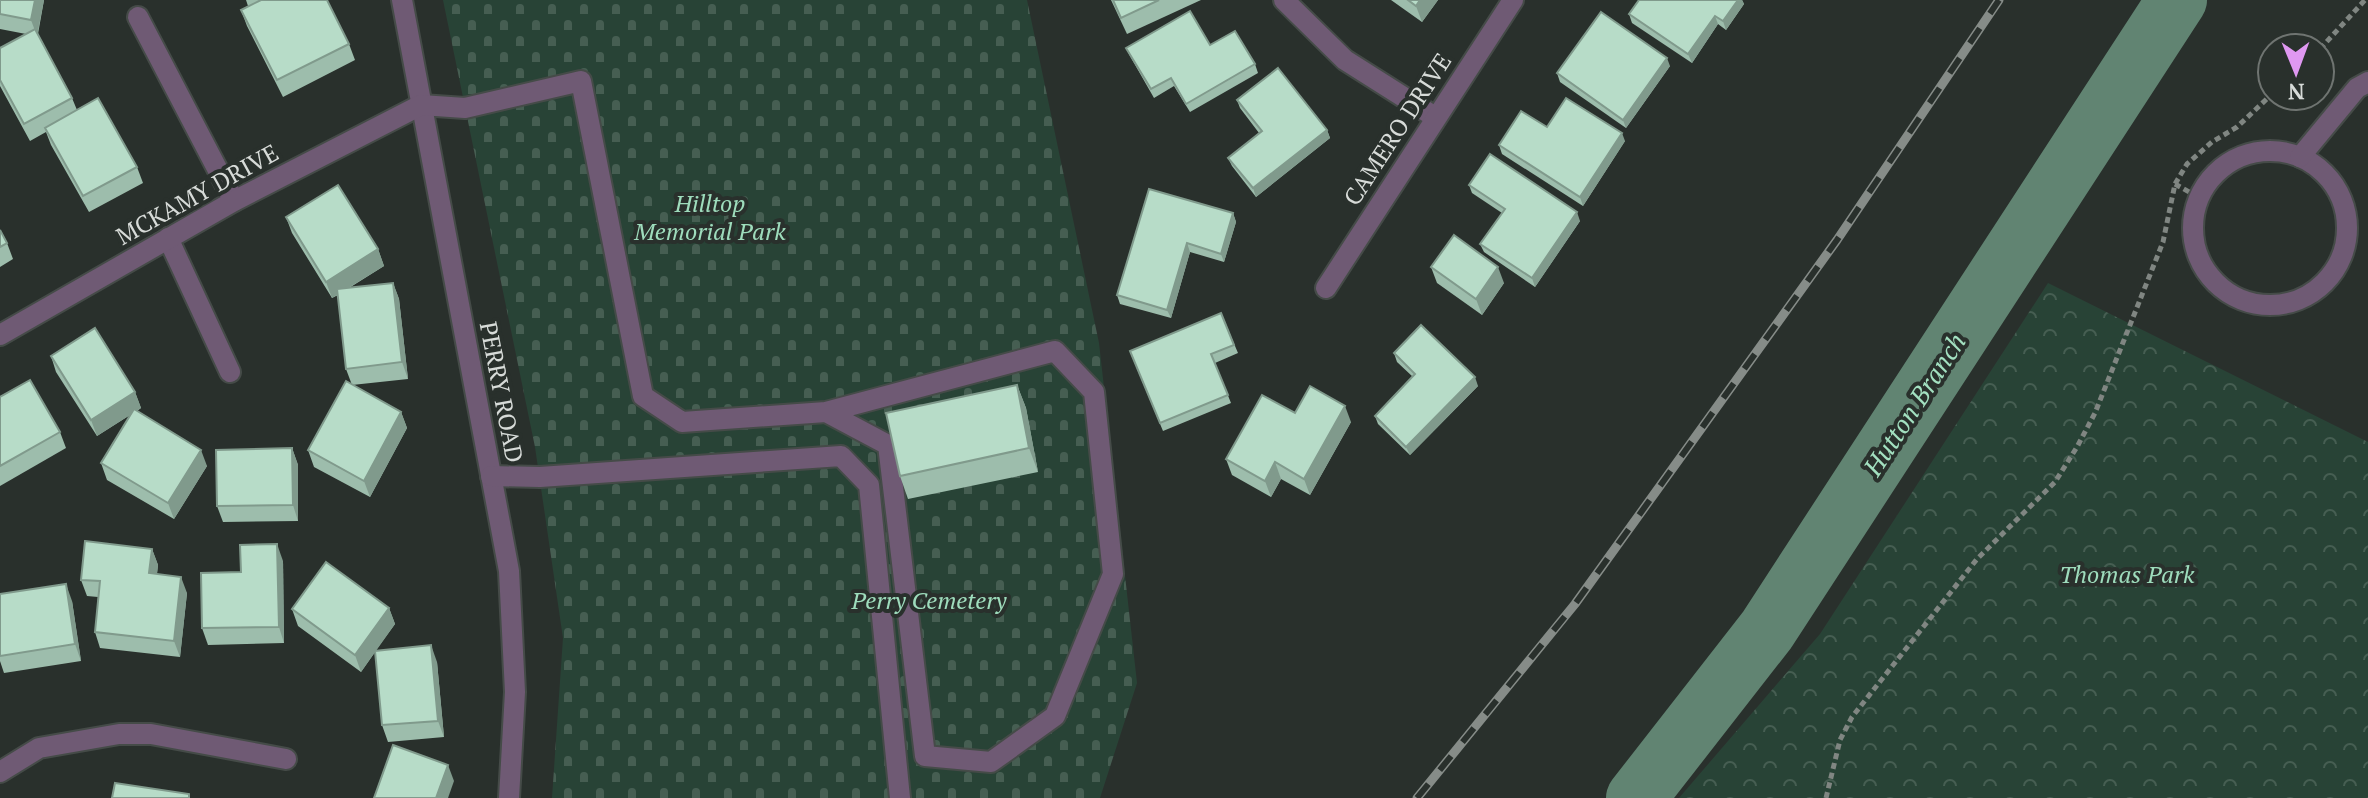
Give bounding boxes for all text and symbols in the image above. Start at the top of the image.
north arrow [2256,32,2336,112]
street label: CAMERO DRIVE [1336,47,1458,211]
text: N [2287,78,2305,107]
street label: MCKAMY DRIVE [110,136,284,252]
park label: Hilltop Memorial Park [633,187,786,247]
street label: PERRY ROAD [473,319,531,465]
water label: Hutton Branch [1855,326,1973,483]
park label: Thomas Park [2059,558,2195,590]
park label: Perry Cemetery [851,584,1007,616]

